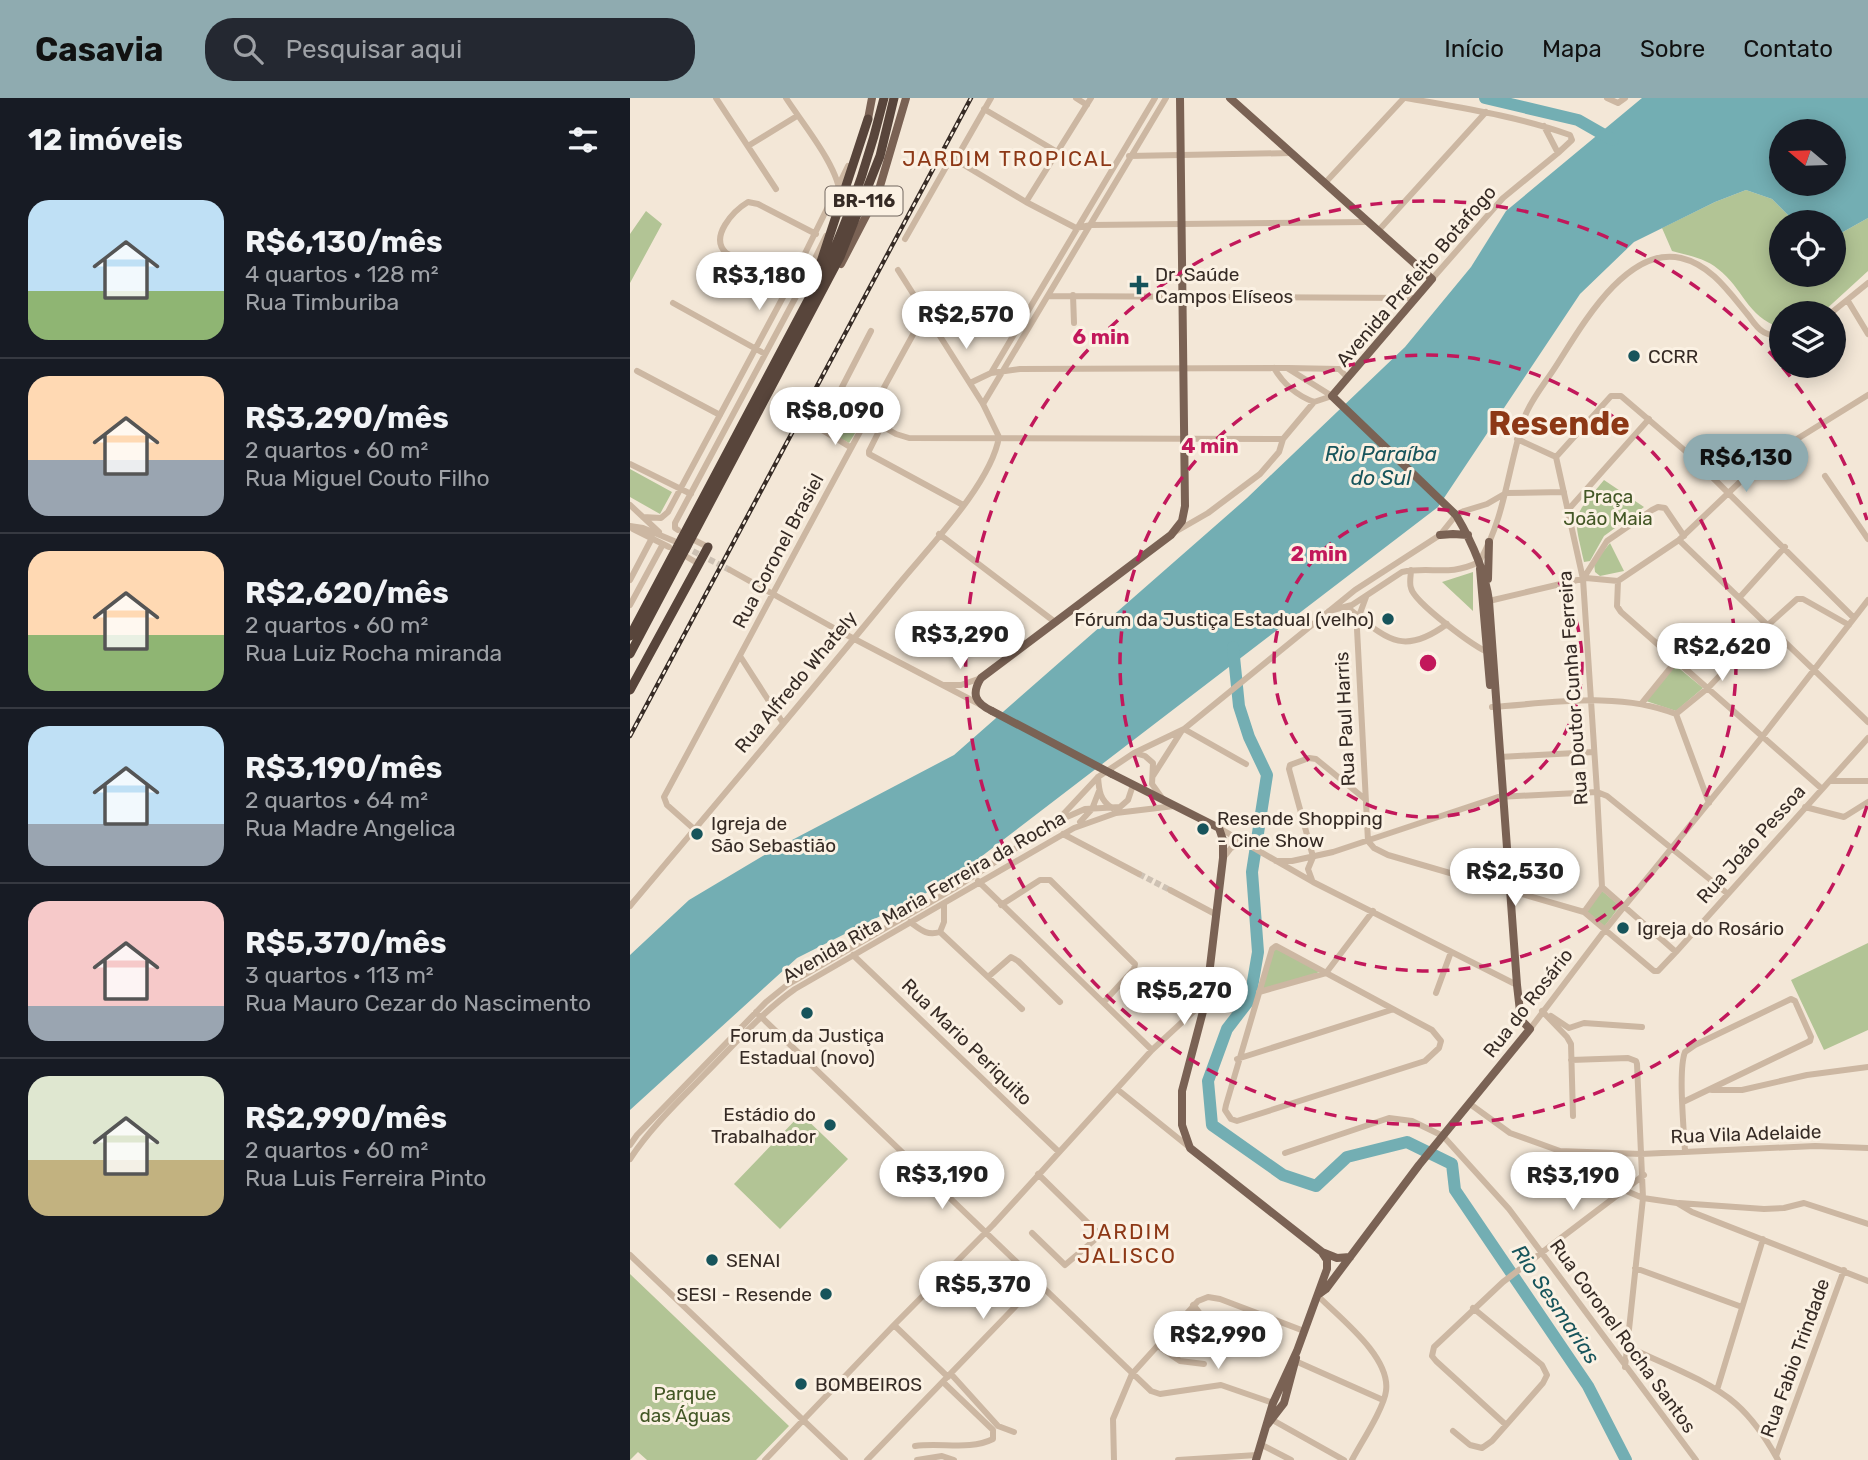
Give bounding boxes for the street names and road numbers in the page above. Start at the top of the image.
street label: Avenida Prefeito Botafogo [1331,181,1501,371]
road number: BR-116 [826,186,902,216]
street label: Rua Coronel Brasiel [728,470,828,632]
street label: Rua Doutor Cunha Ferreira [1553,570,1593,806]
street label: Rua Alfredo Whately [730,607,862,757]
street label: Rua Paul Harris [1330,651,1360,787]
street label: Rua João Pessoa [1692,780,1810,908]
street label: Avenida Rita Maria Ferreira da Rocha [778,806,1070,988]
street label: Rua do Rosário [1478,944,1578,1062]
street label: Rua Mario Periquito [897,974,1037,1110]
street label: Rua Vila Adelaide [1670,1120,1822,1148]
street label: Rua Coronel Rocha Santos [1545,1235,1701,1437]
street label: Rua Fabio Trindade [1756,1275,1834,1441]

